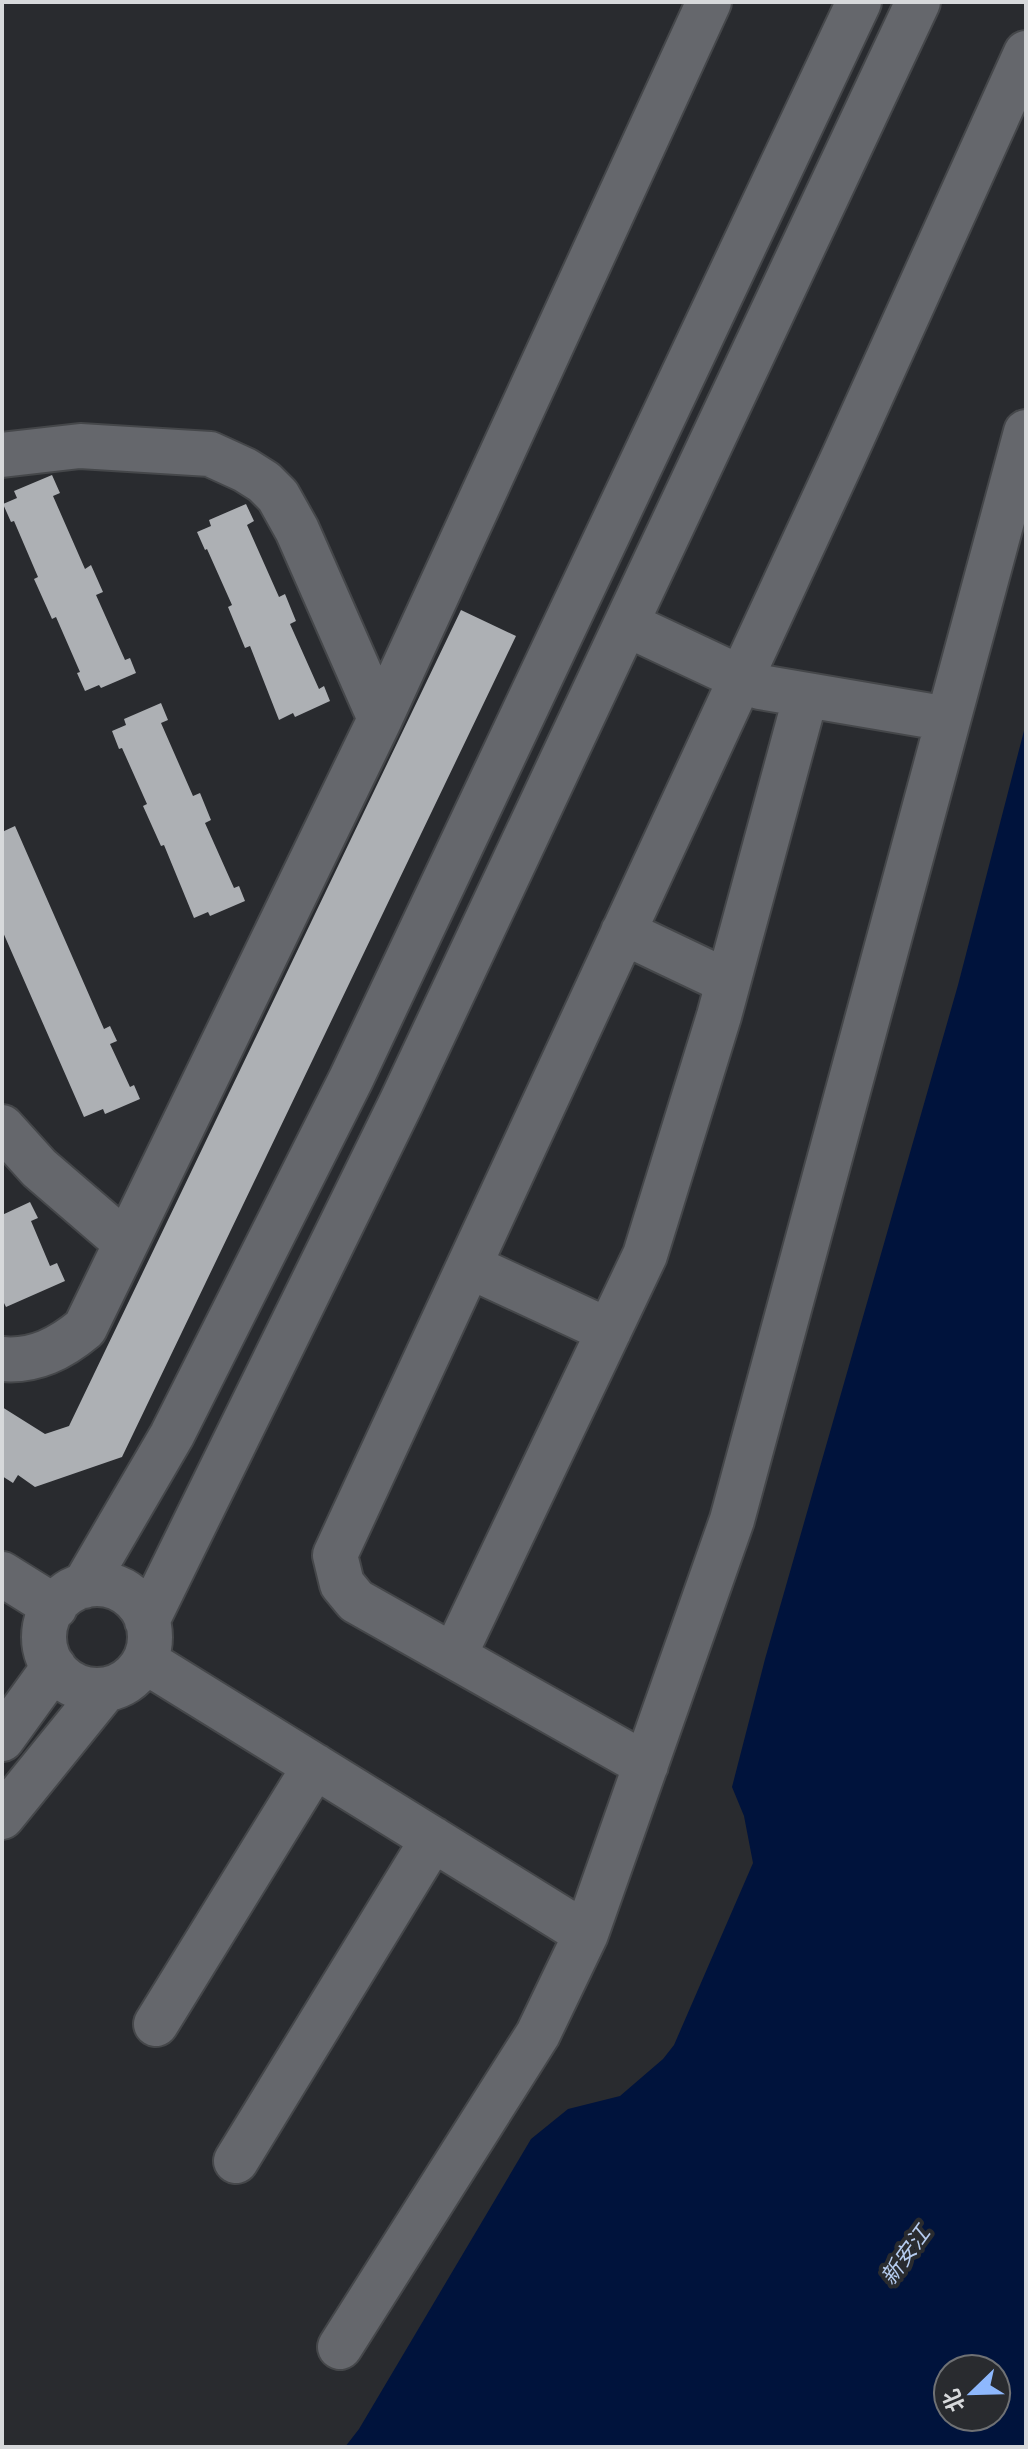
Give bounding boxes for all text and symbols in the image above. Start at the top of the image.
water label: 新安江 [873,2217,937,2290]
north arrow [932,2353,1012,2433]
text: 北 [935,2385,971,2417]

